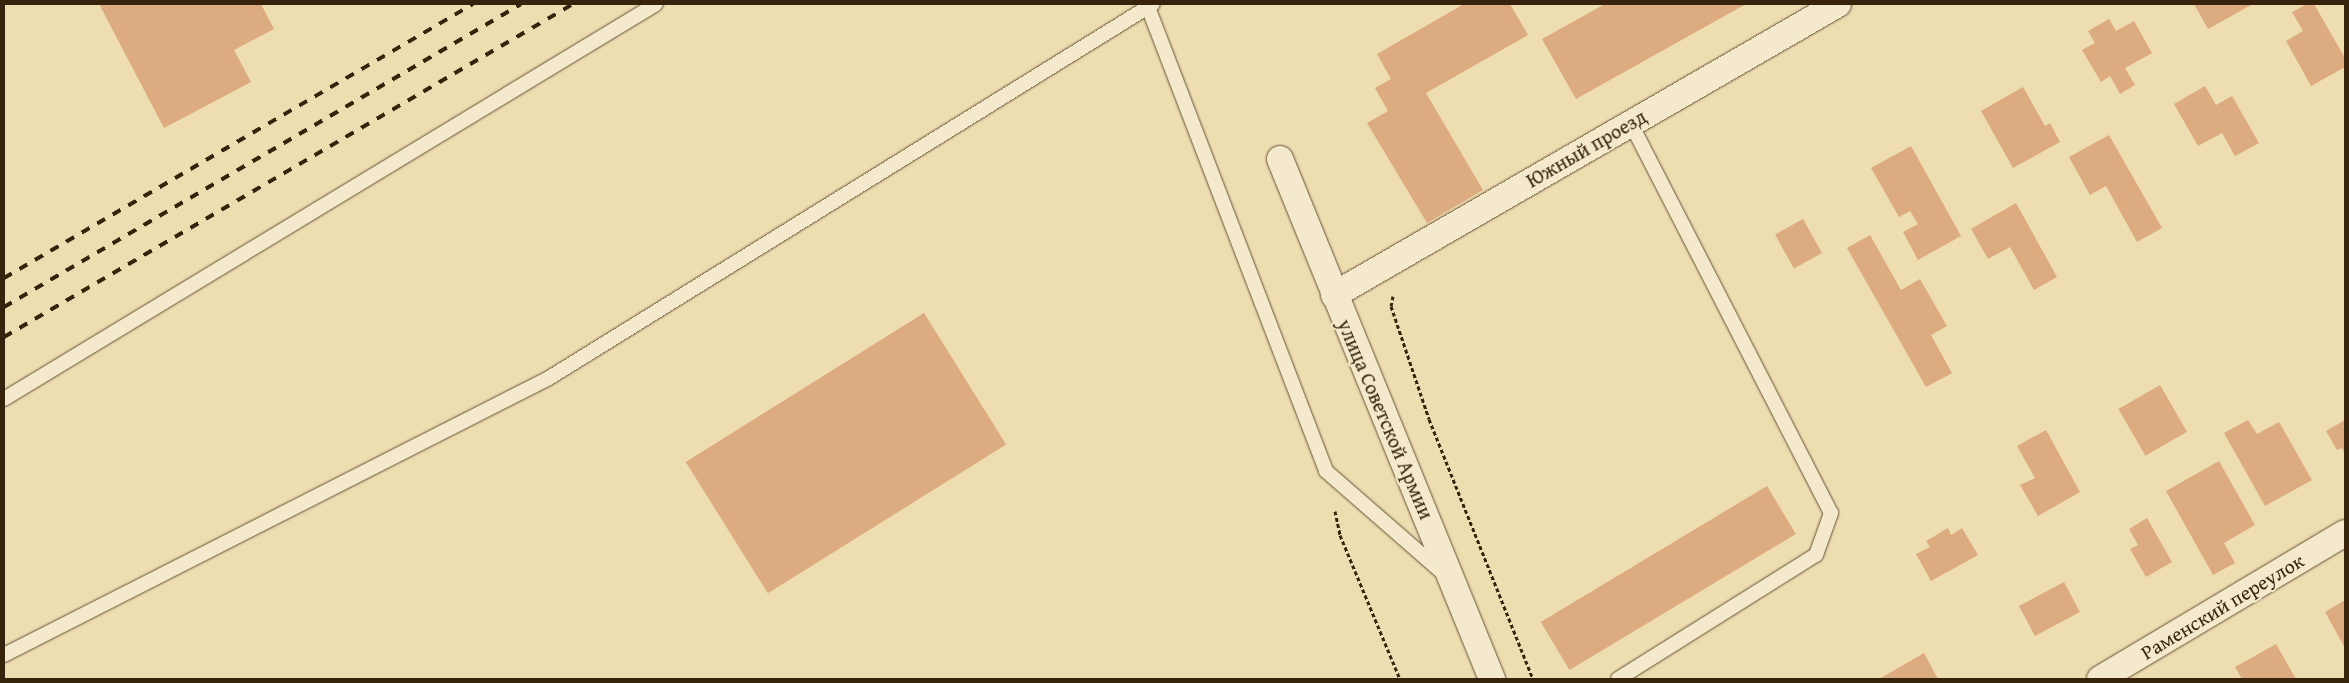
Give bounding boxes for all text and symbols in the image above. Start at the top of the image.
street label: Южный проезд [1522,104,1650,192]
street label: улица Советской Армии [1333,315,1439,523]
street label: Раменский переулок [2136,548,2308,664]

